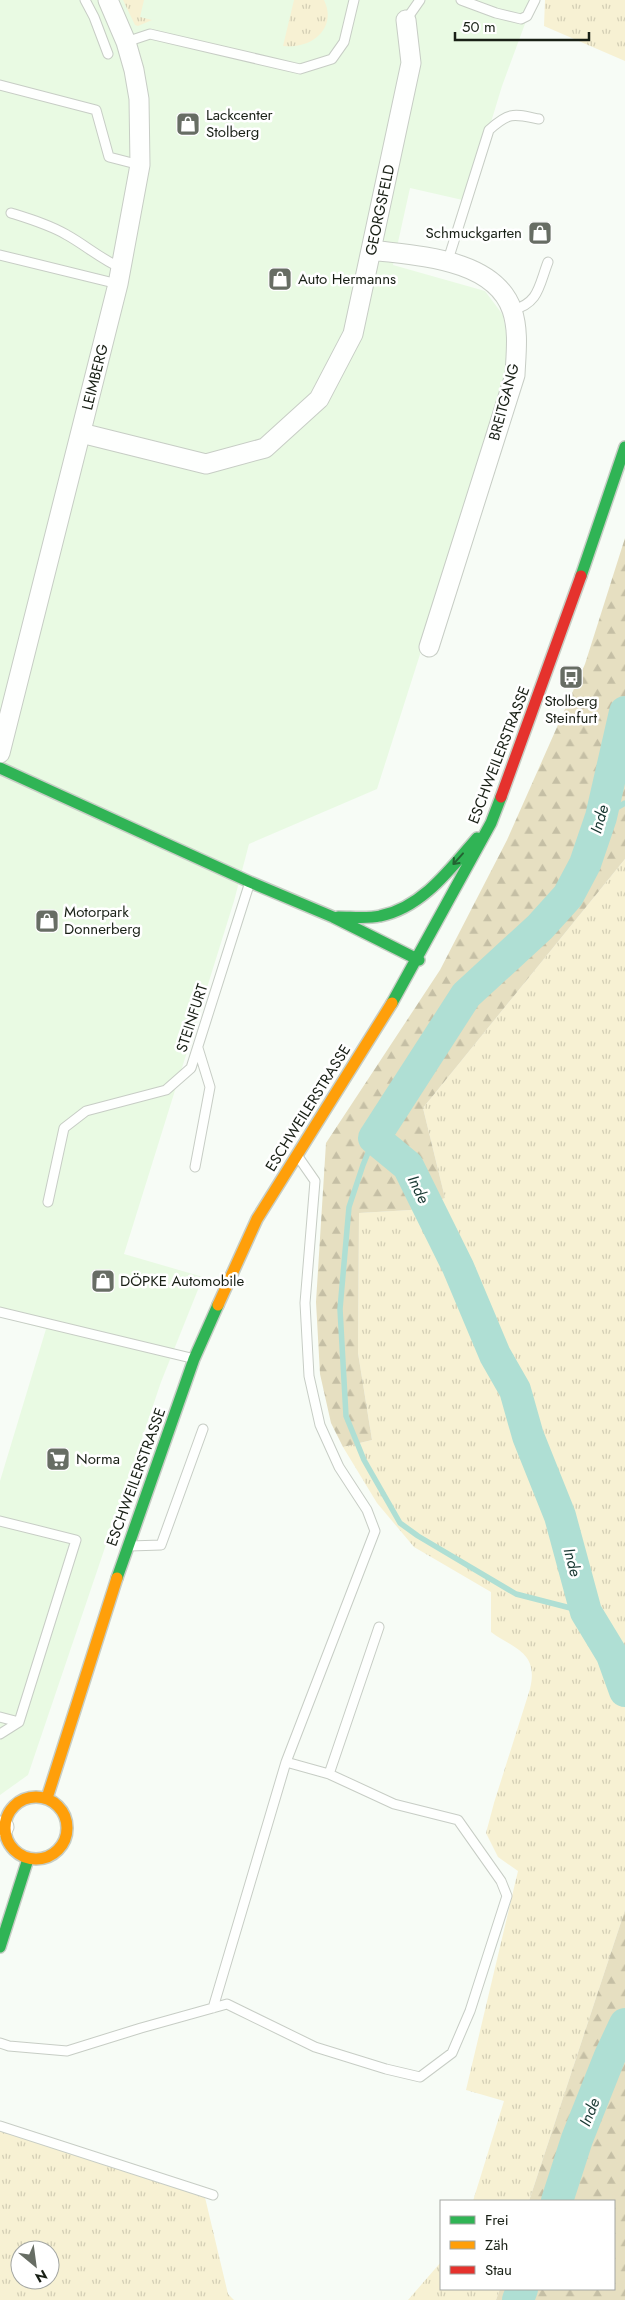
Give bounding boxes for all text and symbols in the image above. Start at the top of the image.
scale bar [455,10,589,42]
text: 50 m [462,16,496,38]
place label: Lackcenter Stolberg [206,104,274,143]
shop icon: Lackcenter Stolberg [175,111,201,137]
street label: GEORGSFELD [360,162,400,258]
shop icon: Schmuckgarten [527,220,553,246]
place label: Schmuckgarten [426,222,522,244]
shop icon: Auto Hermanns [267,266,293,292]
place label: Auto Hermanns [298,268,396,290]
street label: LEIMBERG [76,342,114,412]
street label: BREITGANG [483,361,525,443]
bus stop icon: Stolberg Steinfurt [558,664,584,690]
street label: ESCHWEILERSTRASSE [463,683,535,827]
place label: Stolberg Steinfurt [544,690,598,729]
water label: Inde [584,802,615,836]
one-way arrow [452,853,464,866]
place label: Motorpark Donnerberg [64,901,141,940]
shop icon: Motorpark Donnerberg [34,908,60,934]
street label: STEINFURT [171,981,213,1055]
street label: ESCHWEILERSTRASSE [260,1040,356,1176]
water label: Inde [402,1171,435,1207]
shop icon: DÖPKE Automobile [90,1268,116,1294]
place label: DÖPKE Automobile [120,1270,245,1292]
street label: ESCHWEILERSTRASSE [101,1405,171,1549]
supermarket icon: Norma [45,1446,71,1472]
place label: Norma [76,1448,120,1470]
water label: Inde [558,1545,587,1579]
water label: Inde [573,2095,606,2130]
legend [440,2200,615,2290]
text: Frei [485,2209,509,2231]
text: Zäh [485,2234,508,2256]
north arrow [10,2240,60,2290]
text: Stau [485,2259,512,2281]
text: N [32,2265,51,2288]

